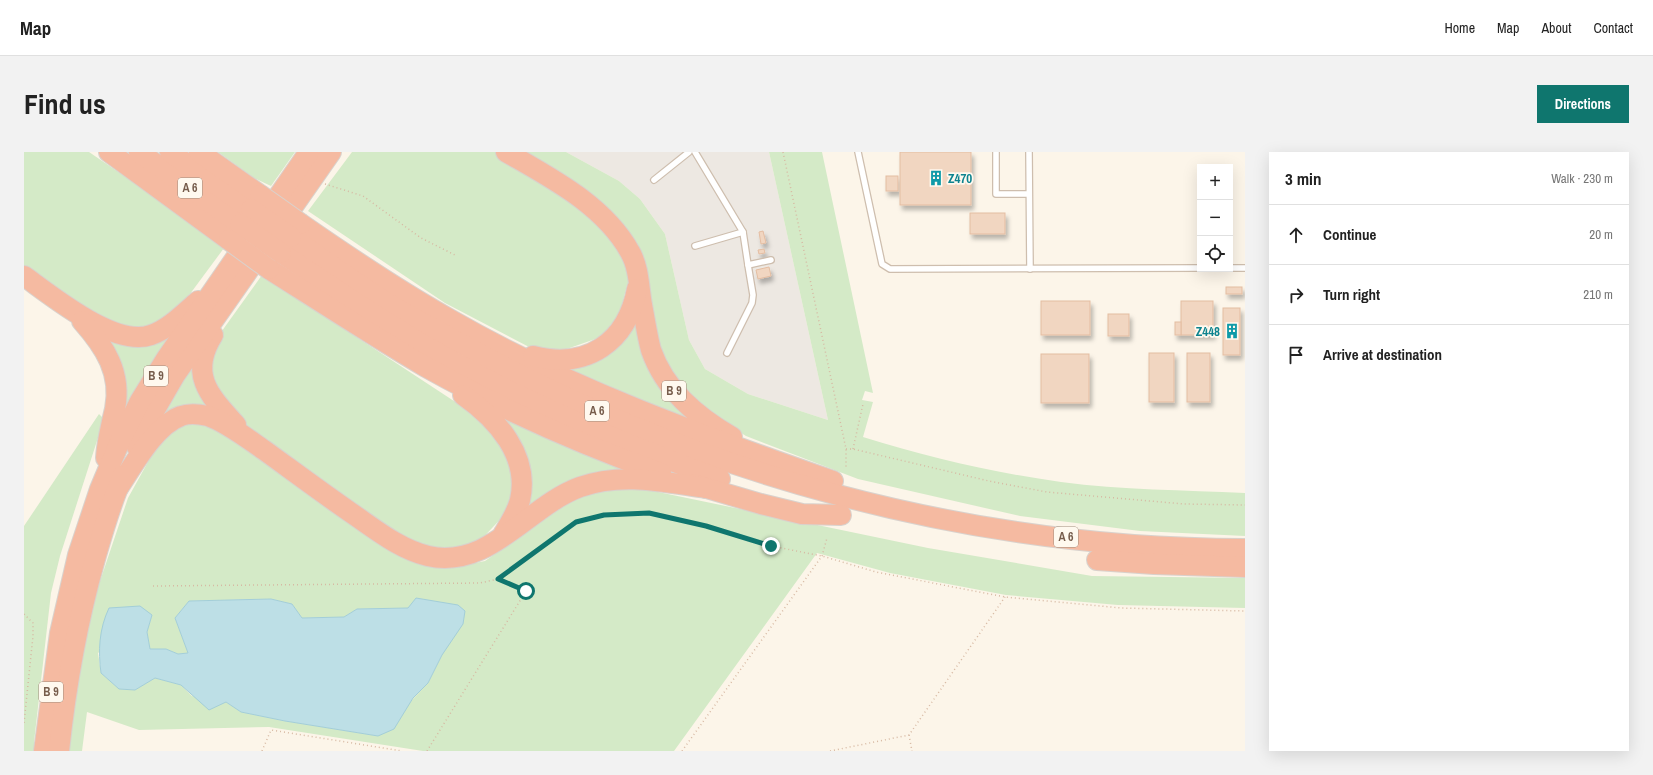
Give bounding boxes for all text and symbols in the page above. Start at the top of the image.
text: Map [20,15,51,41]
text: Home [1444,19,1475,37]
text: Map [1497,19,1519,37]
text: About [1541,19,1571,37]
text: Contact [1593,19,1633,37]
text: Find us [24,85,106,123]
button: Directions [1537,85,1629,123]
map controls [1197,164,1233,272]
button: + [1197,164,1233,200]
text: 3 min [1285,167,1321,190]
building icon: Z470 [927,169,945,187]
place label: Z470 [948,170,972,187]
text: Walk · 230 m [1551,170,1613,187]
road number: A 6 [178,178,202,198]
button: − [1197,200,1233,236]
icon: ahead [1285,224,1307,246]
text: Continue [1323,224,1376,245]
text: 20 m [1589,226,1613,243]
button: locate [1197,236,1233,272]
icon: right [1285,284,1307,306]
text: Turn right [1323,284,1380,305]
text: 210 m [1583,286,1613,303]
building icon: Z448 [1223,322,1241,340]
place label: Z448 [1196,323,1220,340]
icon: arrive [1285,344,1307,366]
text: Arrive at destination [1323,344,1442,365]
road number: B 9 [144,366,168,386]
road number: B 9 [662,381,686,401]
road number: A 6 [585,401,609,421]
road number: A 6 [1054,527,1078,547]
route end [762,537,780,555]
route start [517,582,535,600]
road number: B 9 [39,682,63,702]

